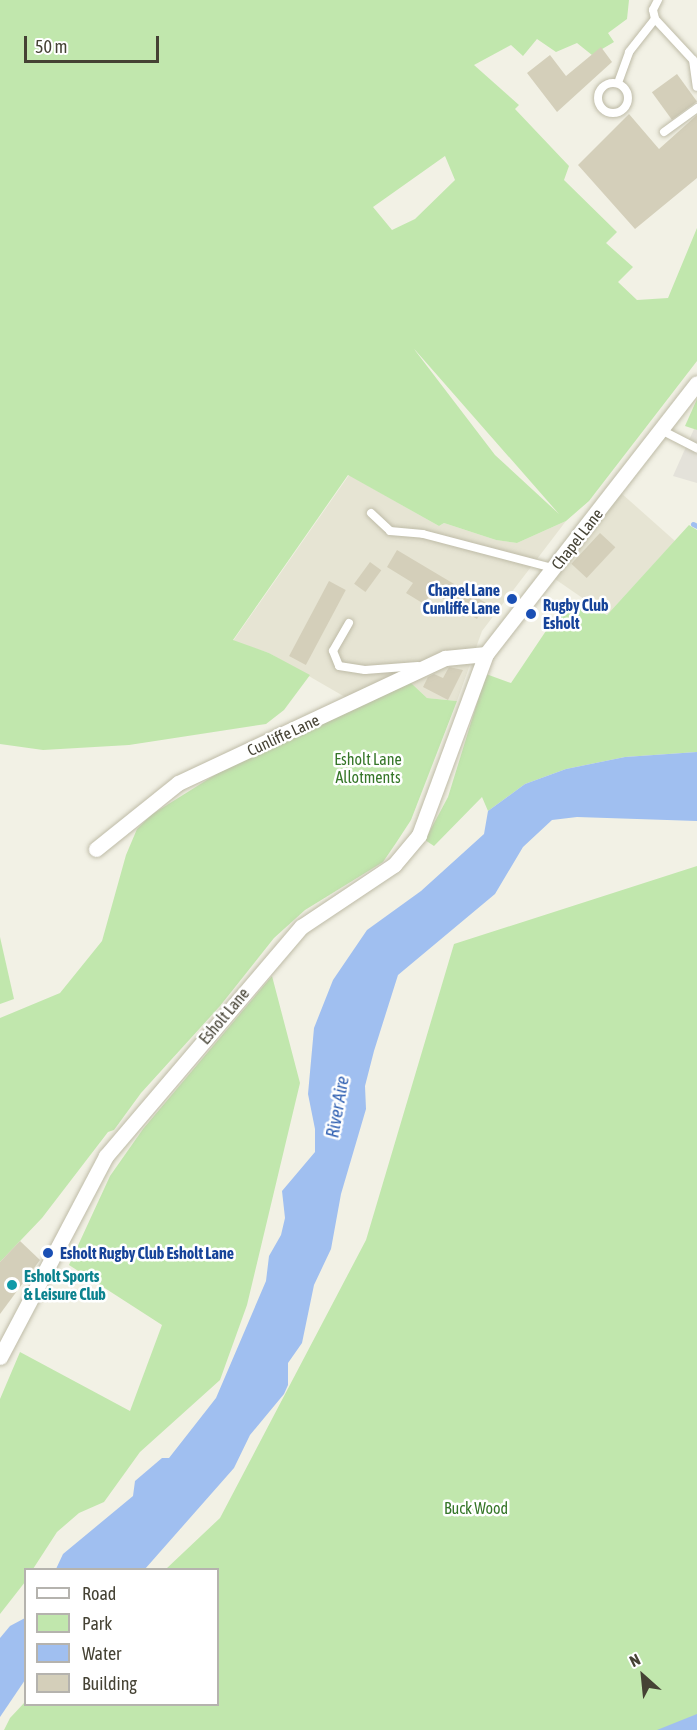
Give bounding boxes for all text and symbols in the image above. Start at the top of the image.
scale bar [27,24,162,62]
text: 50 m [35,36,67,57]
street label: Chapel Lane [547,505,607,573]
place label: Chapel Lane Cunliffe Lane [423,580,500,618]
marker: Chapel Lane Cunliffe Lane [505,592,519,606]
place label: Rugby Club Esholt [543,595,609,633]
marker: Rugby Club Esholt [524,607,538,621]
street label: Cunliffe Lane [244,710,322,760]
park label: Esholt Lane Allotments [334,749,402,787]
street label: Esholt Lane [195,984,253,1048]
water label: River Aire [322,1074,354,1140]
place label: Esholt Rugby Club Esholt Lane [60,1243,234,1263]
marker: Esholt Rugby Club Esholt Lane [41,1246,55,1260]
place label: Esholt Sports & Leisure Club [24,1266,106,1304]
marker: Esholt Sports & Leisure Club [5,1278,19,1292]
park label: Buck Wood [444,1498,508,1518]
legend [24,1568,219,1706]
text: Road [82,1583,116,1604]
text: Park [82,1613,112,1634]
text: Water [82,1643,121,1664]
north arrow [613,1646,673,1706]
text: N [627,1650,643,1670]
text: Building [82,1673,137,1694]

